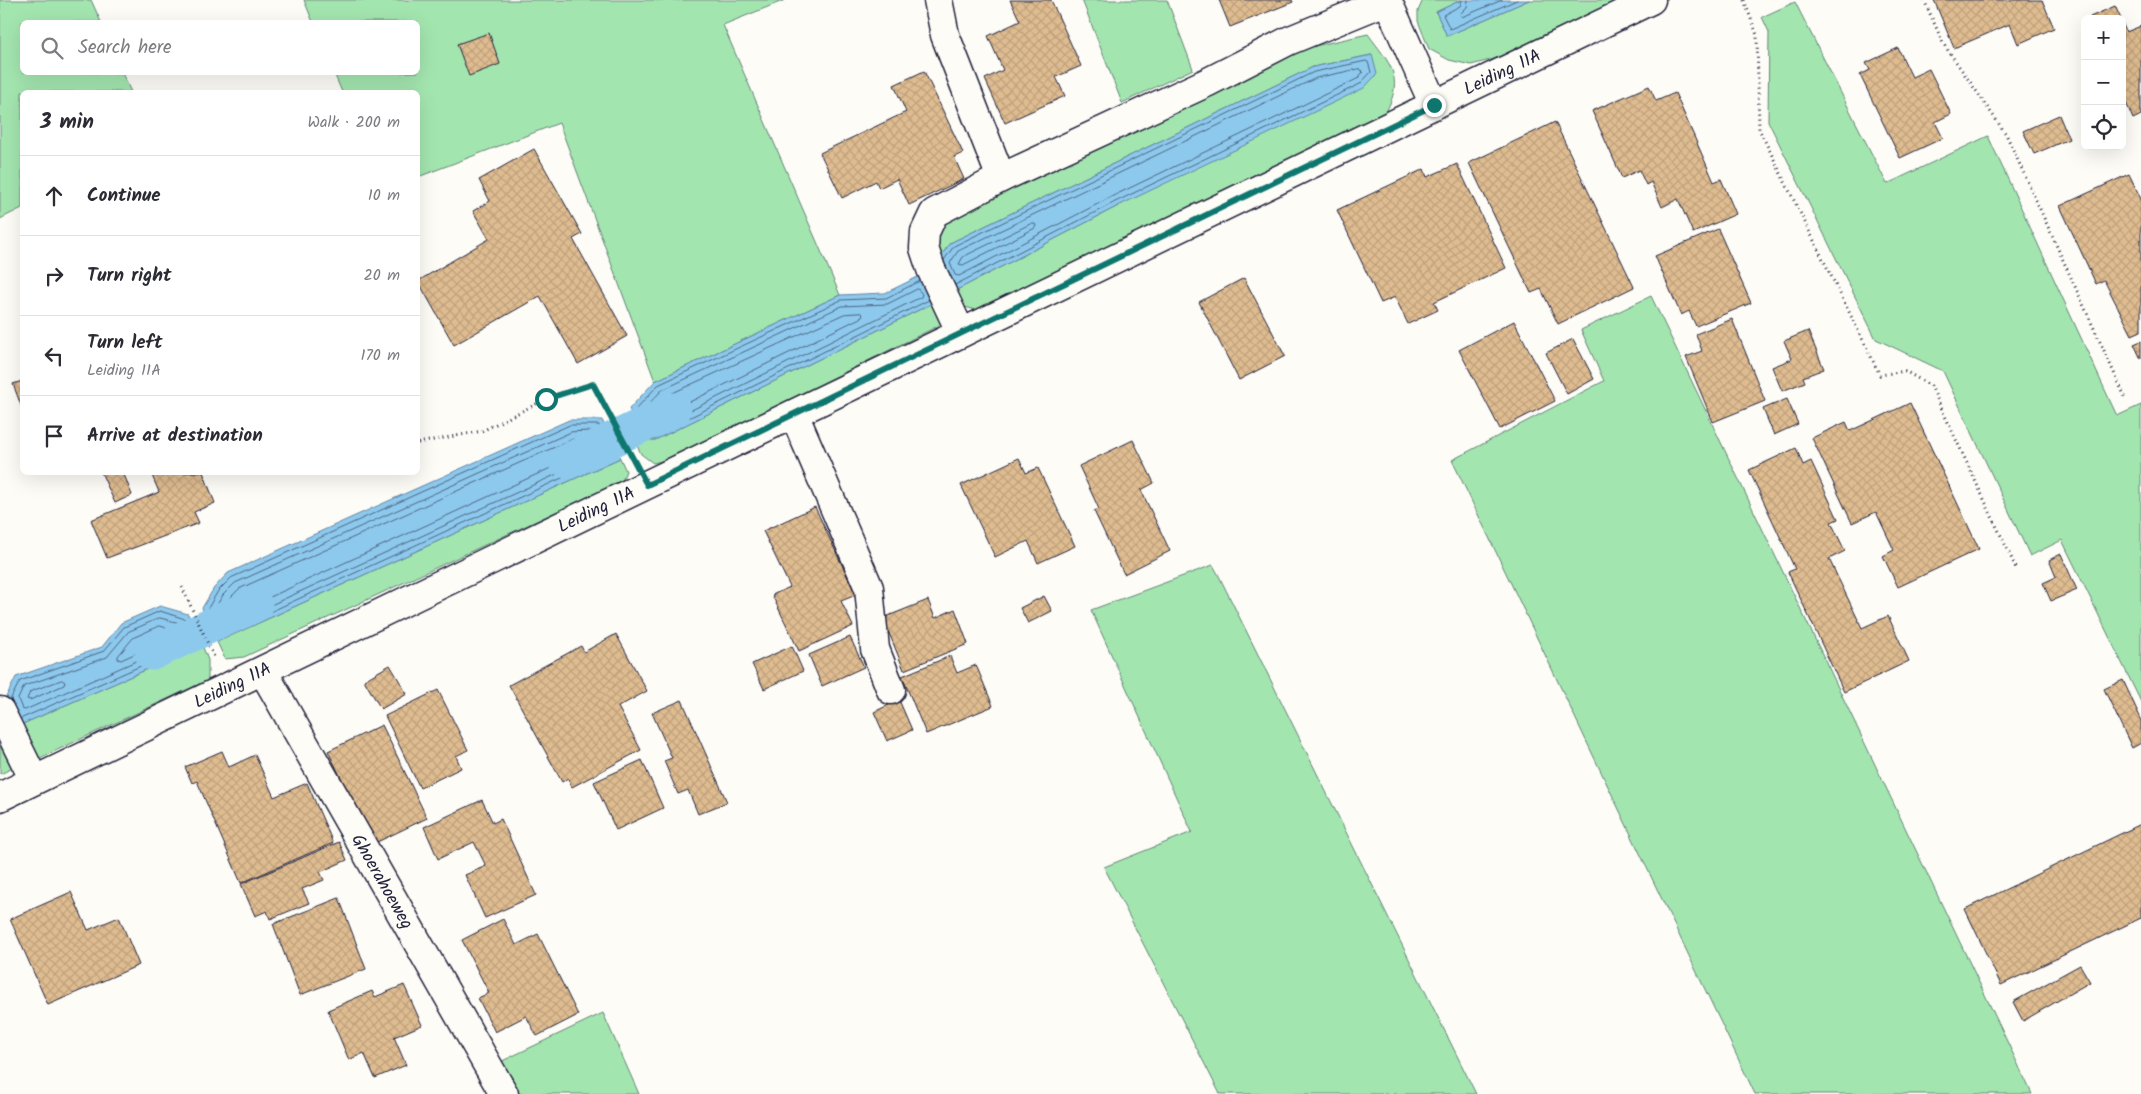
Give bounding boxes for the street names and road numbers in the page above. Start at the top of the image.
street label: Leiding 11A [1459,42,1547,104]
street label: Leiding 11A [553,479,641,542]
street label: Leiding 11A [189,655,277,717]
street label: Ghoerahoeweg [343,829,420,935]

